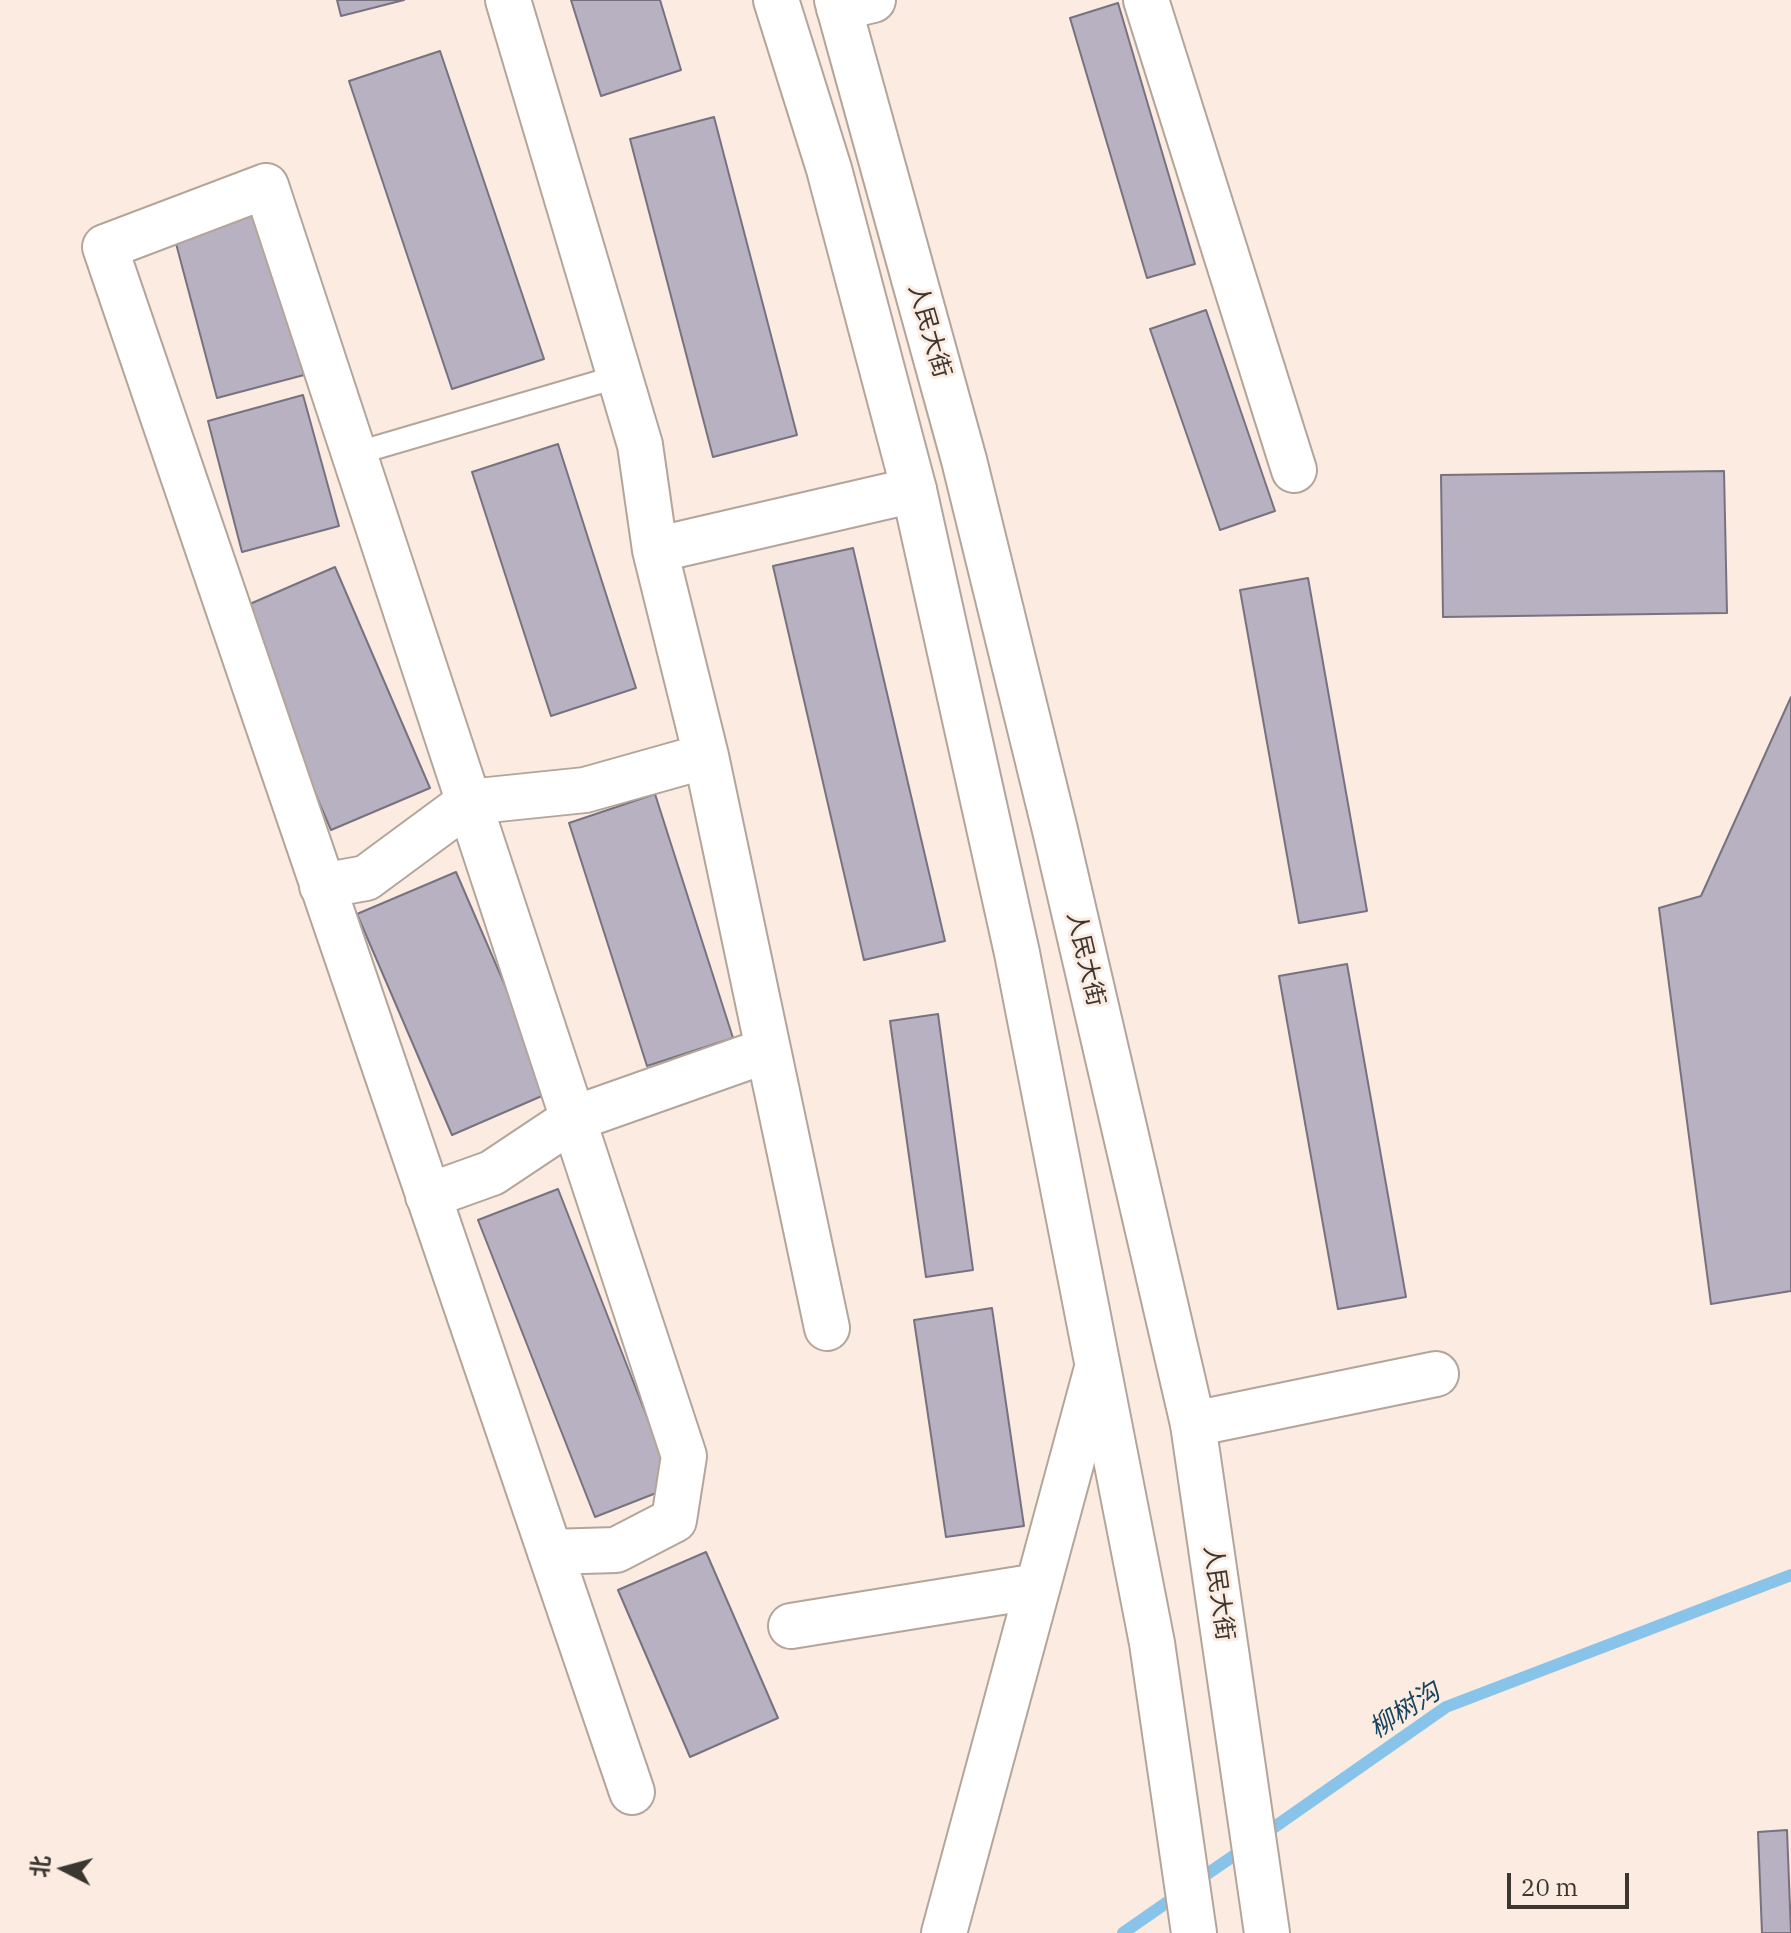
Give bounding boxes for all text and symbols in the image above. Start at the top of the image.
street label: 人民大街 [902,281,956,381]
street label: 人民大街 [1060,909,1110,1009]
street label: 人民大街 [1197,1543,1239,1643]
water label: 柳树沟 [1364,1677,1446,1745]
north arrow [24,1829,104,1909]
text: 北 [24,1854,55,1879]
scale bar [1511,1857,1633,1907]
text: 20 m [1521,1871,1578,1903]

